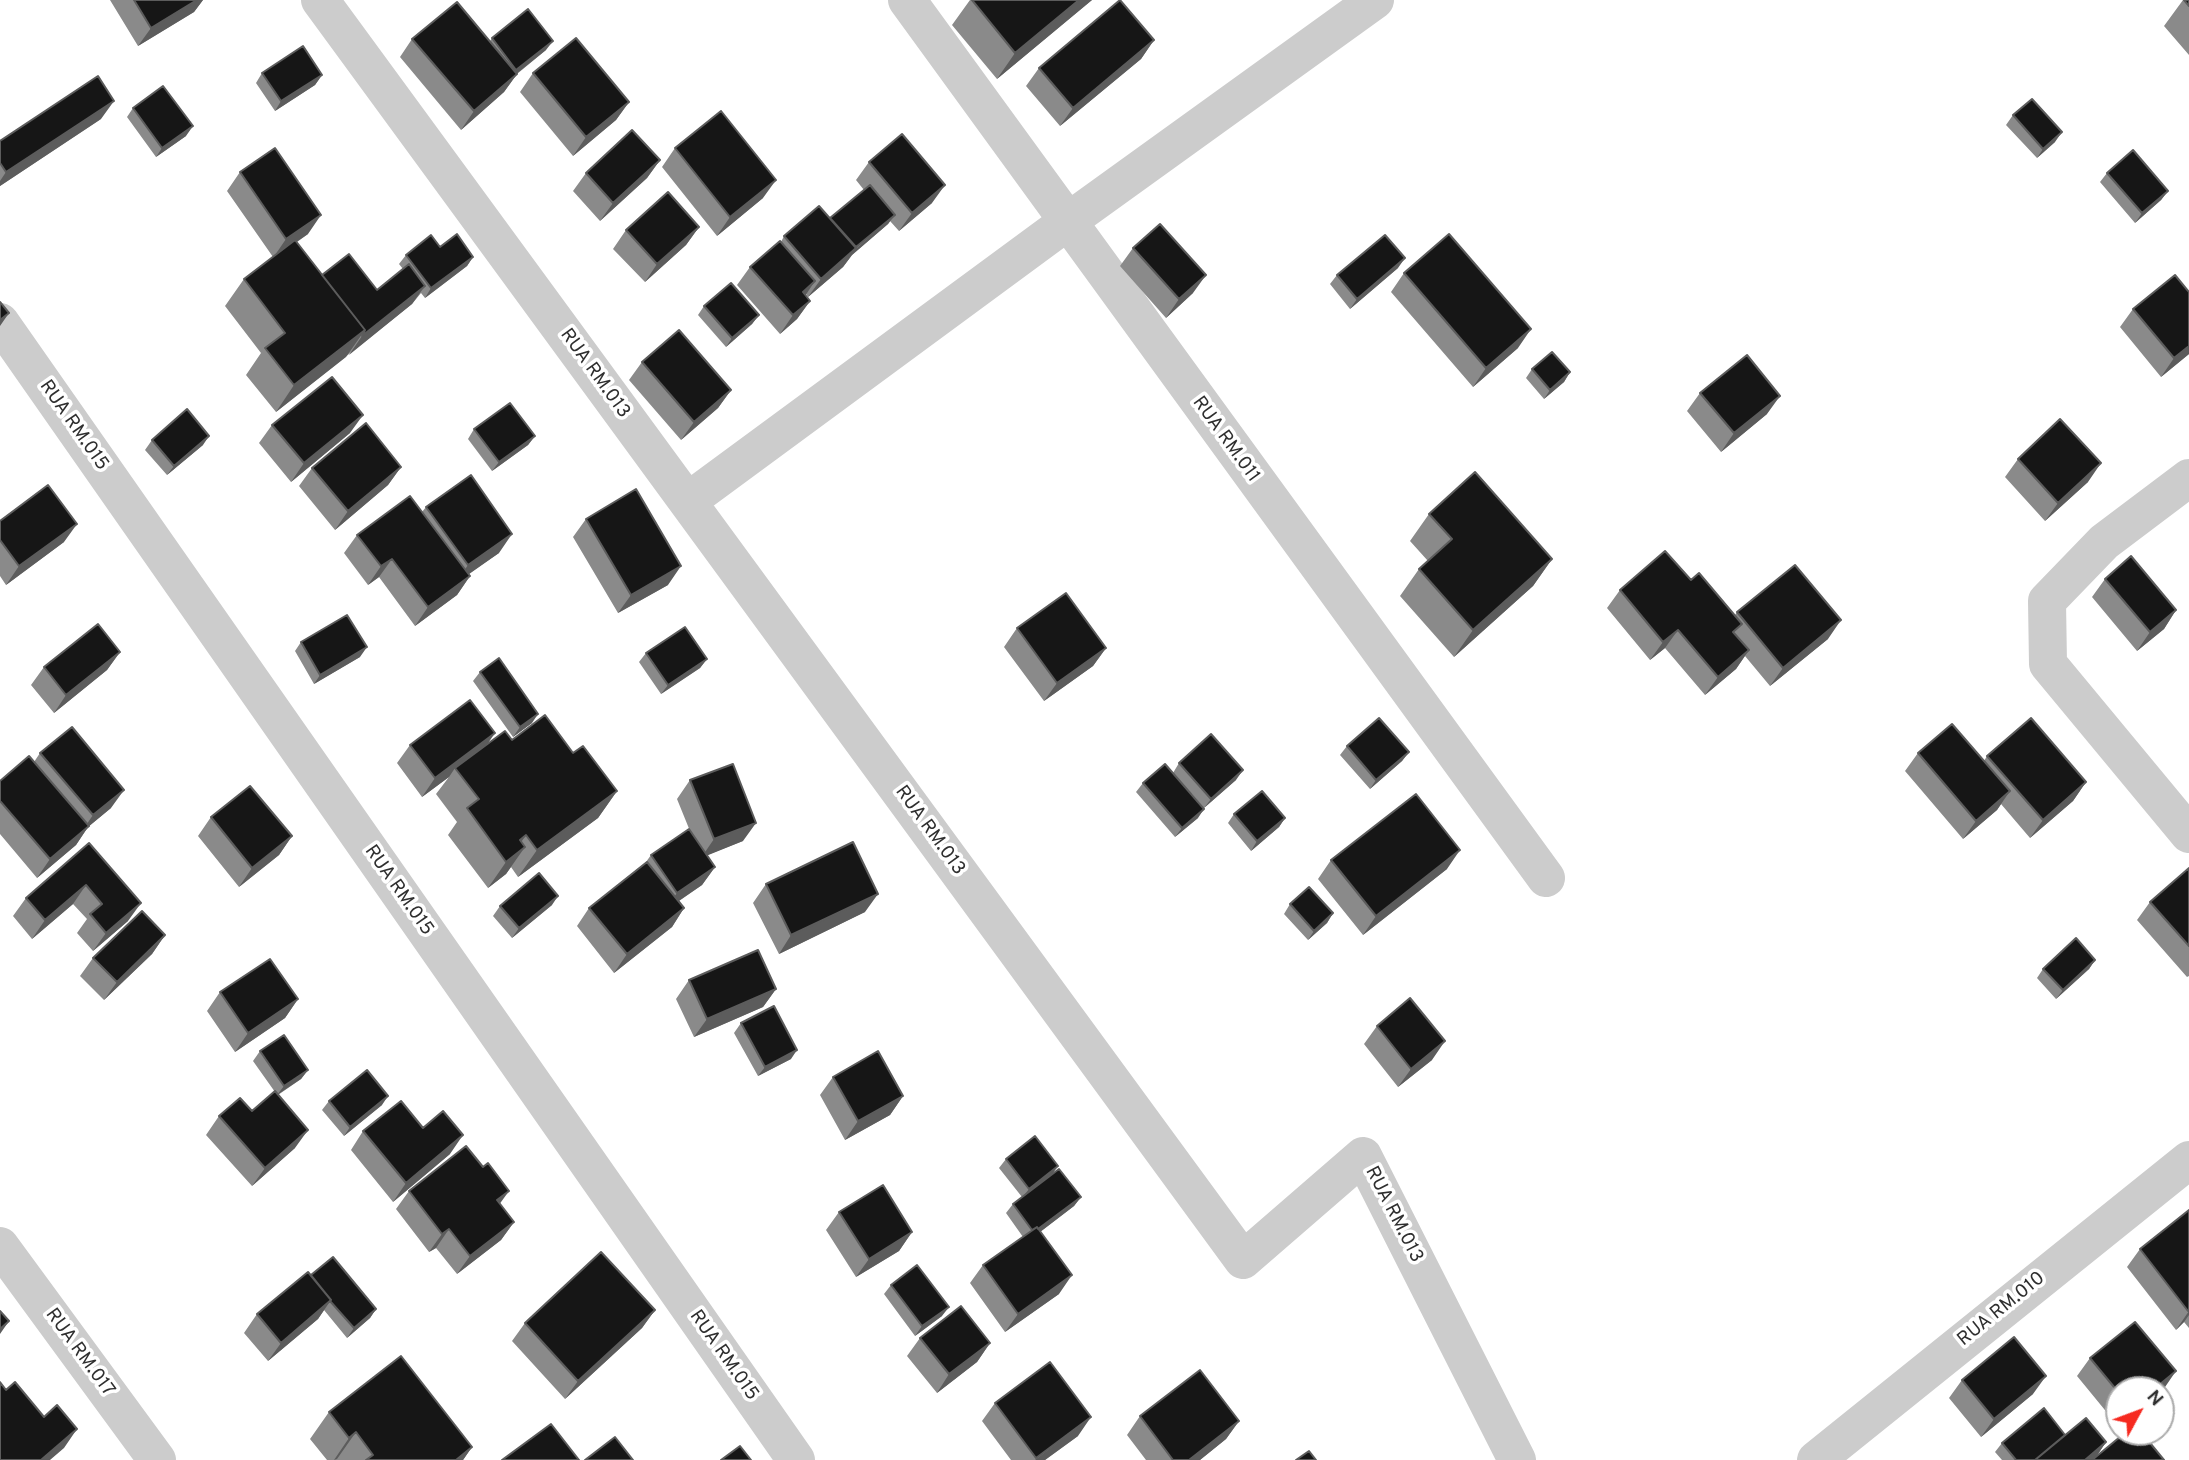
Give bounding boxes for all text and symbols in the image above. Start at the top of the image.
street label: RUA RM.013 [554,325,634,423]
street label: RUA RM.015 [33,376,113,476]
street label: RUA RM.011 [1186,393,1264,487]
street label: RUA RM.013 [889,782,969,880]
street label: RUA RM.015 [358,841,438,941]
street label: RUA RM.013 [1359,1163,1427,1267]
street label: RUA RM.010 [1954,1268,2050,1352]
street label: RUA RM.017 [39,1304,119,1402]
street label: RUA RM.015 [683,1306,763,1406]
north arrow [2105,1376,2175,1446]
text: N [2141,1386,2168,1412]

